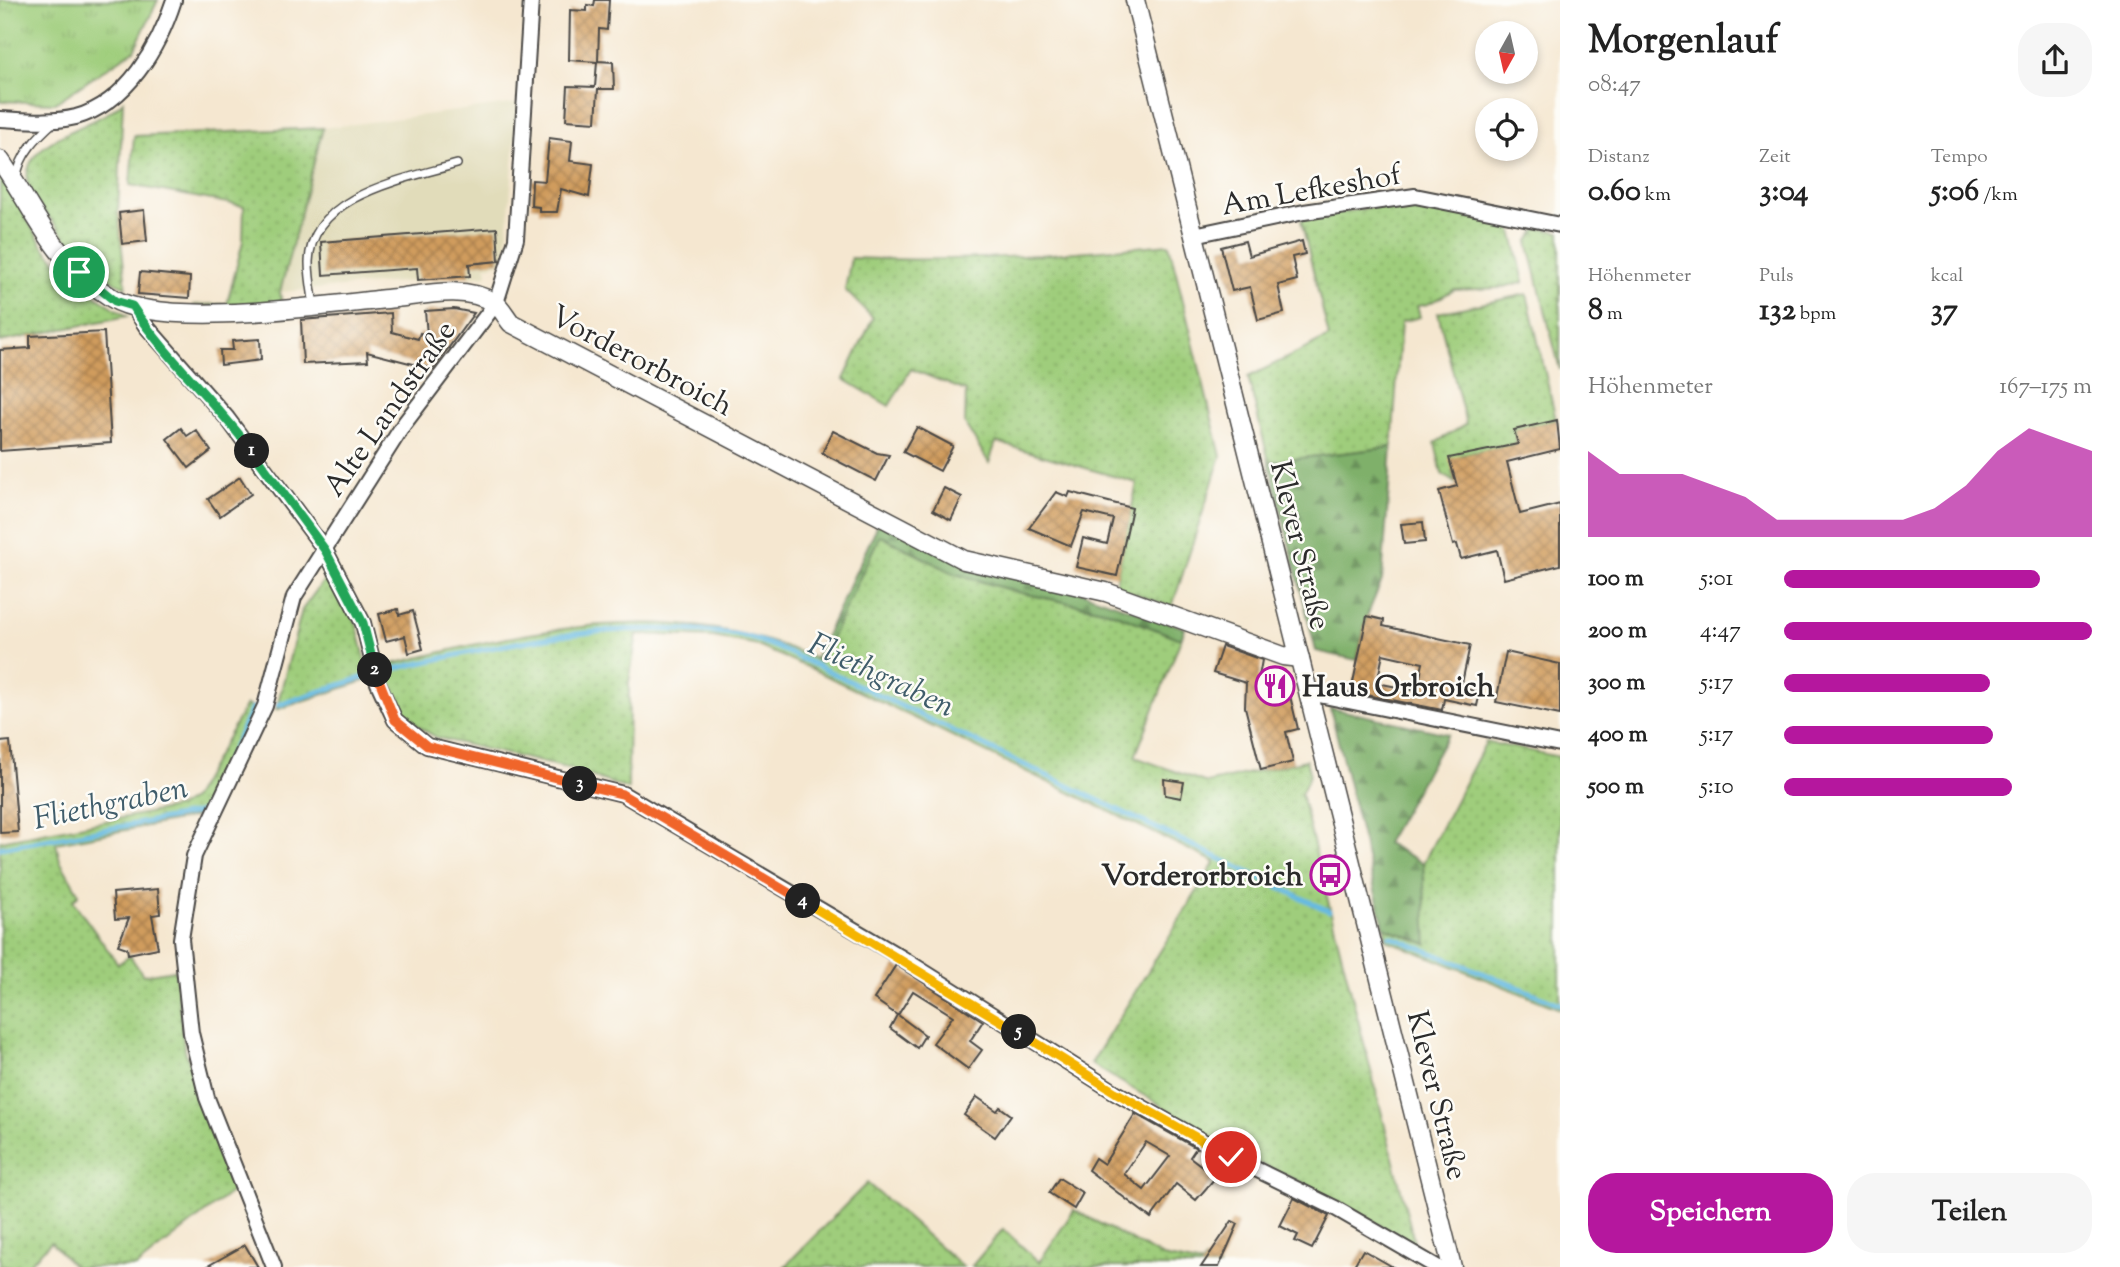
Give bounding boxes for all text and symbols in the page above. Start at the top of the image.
text: Morgenlauf [1588,16,1779,70]
north arrow [1475,21,1538,84]
map controls [1475,21,1538,161]
button: share [2018,23,2092,97]
text: 08:47 [1588,69,1641,102]
button: locate [1475,98,1538,161]
text: Distanz [1588,144,1650,171]
text: Zeit [1759,144,1791,171]
text: Tempo [1931,144,1988,171]
street label: Am Lefkeshof [1218,154,1406,228]
text: 0.60 [1588,171,1641,214]
text: 3:04 [1759,171,1808,214]
text: 5:06 [1931,171,1979,214]
text: km [1641,182,1671,209]
text: /km [1979,182,2018,209]
pin [49,242,109,302]
icon: arrive [60,253,98,291]
text: Höhenmeter [1588,263,1691,290]
text: Puls [1759,263,1794,290]
text: kcal [1931,263,1963,290]
text: 8 [1588,290,1603,333]
text: 132 [1759,290,1796,333]
text: 37 [1931,290,1958,333]
street label: Vorderorbroich [542,296,740,429]
text: m [1603,301,1623,328]
text: bpm [1796,301,1836,328]
street label: Alte Landstraße [314,313,468,506]
text: Höhenmeter [1588,371,1713,404]
text: 167–175 m [1999,371,2092,404]
pin: 1 [234,434,270,468]
text: 1 [248,437,255,464]
street label: Klever Straße [1257,457,1340,635]
text: 100 m [1588,563,1644,596]
text: 5:01 [1700,563,1733,596]
text: 200 m [1588,615,1647,648]
text: 4:47 [1700,615,1741,648]
water label: Fliethgraben [800,623,962,731]
pin: 2 [358,652,392,688]
text: 2 [370,656,379,683]
restaurant icon: Haus Orbroich [1254,665,1296,707]
place label: Haus Orbroich [1302,667,1495,710]
text: 300 m [1588,667,1645,700]
text: 5:17 [1700,667,1733,700]
text: 400 m [1588,719,1648,752]
text: 5:17 [1700,719,1733,752]
water label: Fliethgraben [29,766,192,844]
pin: 3 [562,766,598,802]
text: 3 [576,770,583,797]
text: 500 m [1588,771,1644,804]
text: 5:10 [1700,771,1734,804]
bus stop icon: Vorderorbroich [1309,854,1351,896]
place label: Vorderorbroich [1101,856,1303,899]
pin: 4 [786,884,820,918]
text: 4 [798,887,807,914]
street label: Klever Straße [1394,1007,1477,1185]
pin: 5 [1002,1014,1036,1050]
text: 5 [1015,1018,1022,1045]
pin [1201,1127,1261,1187]
icon: check [1212,1138,1250,1176]
button: Speichern [1588,1173,1833,1253]
button: Teilen [1847,1173,2092,1253]

